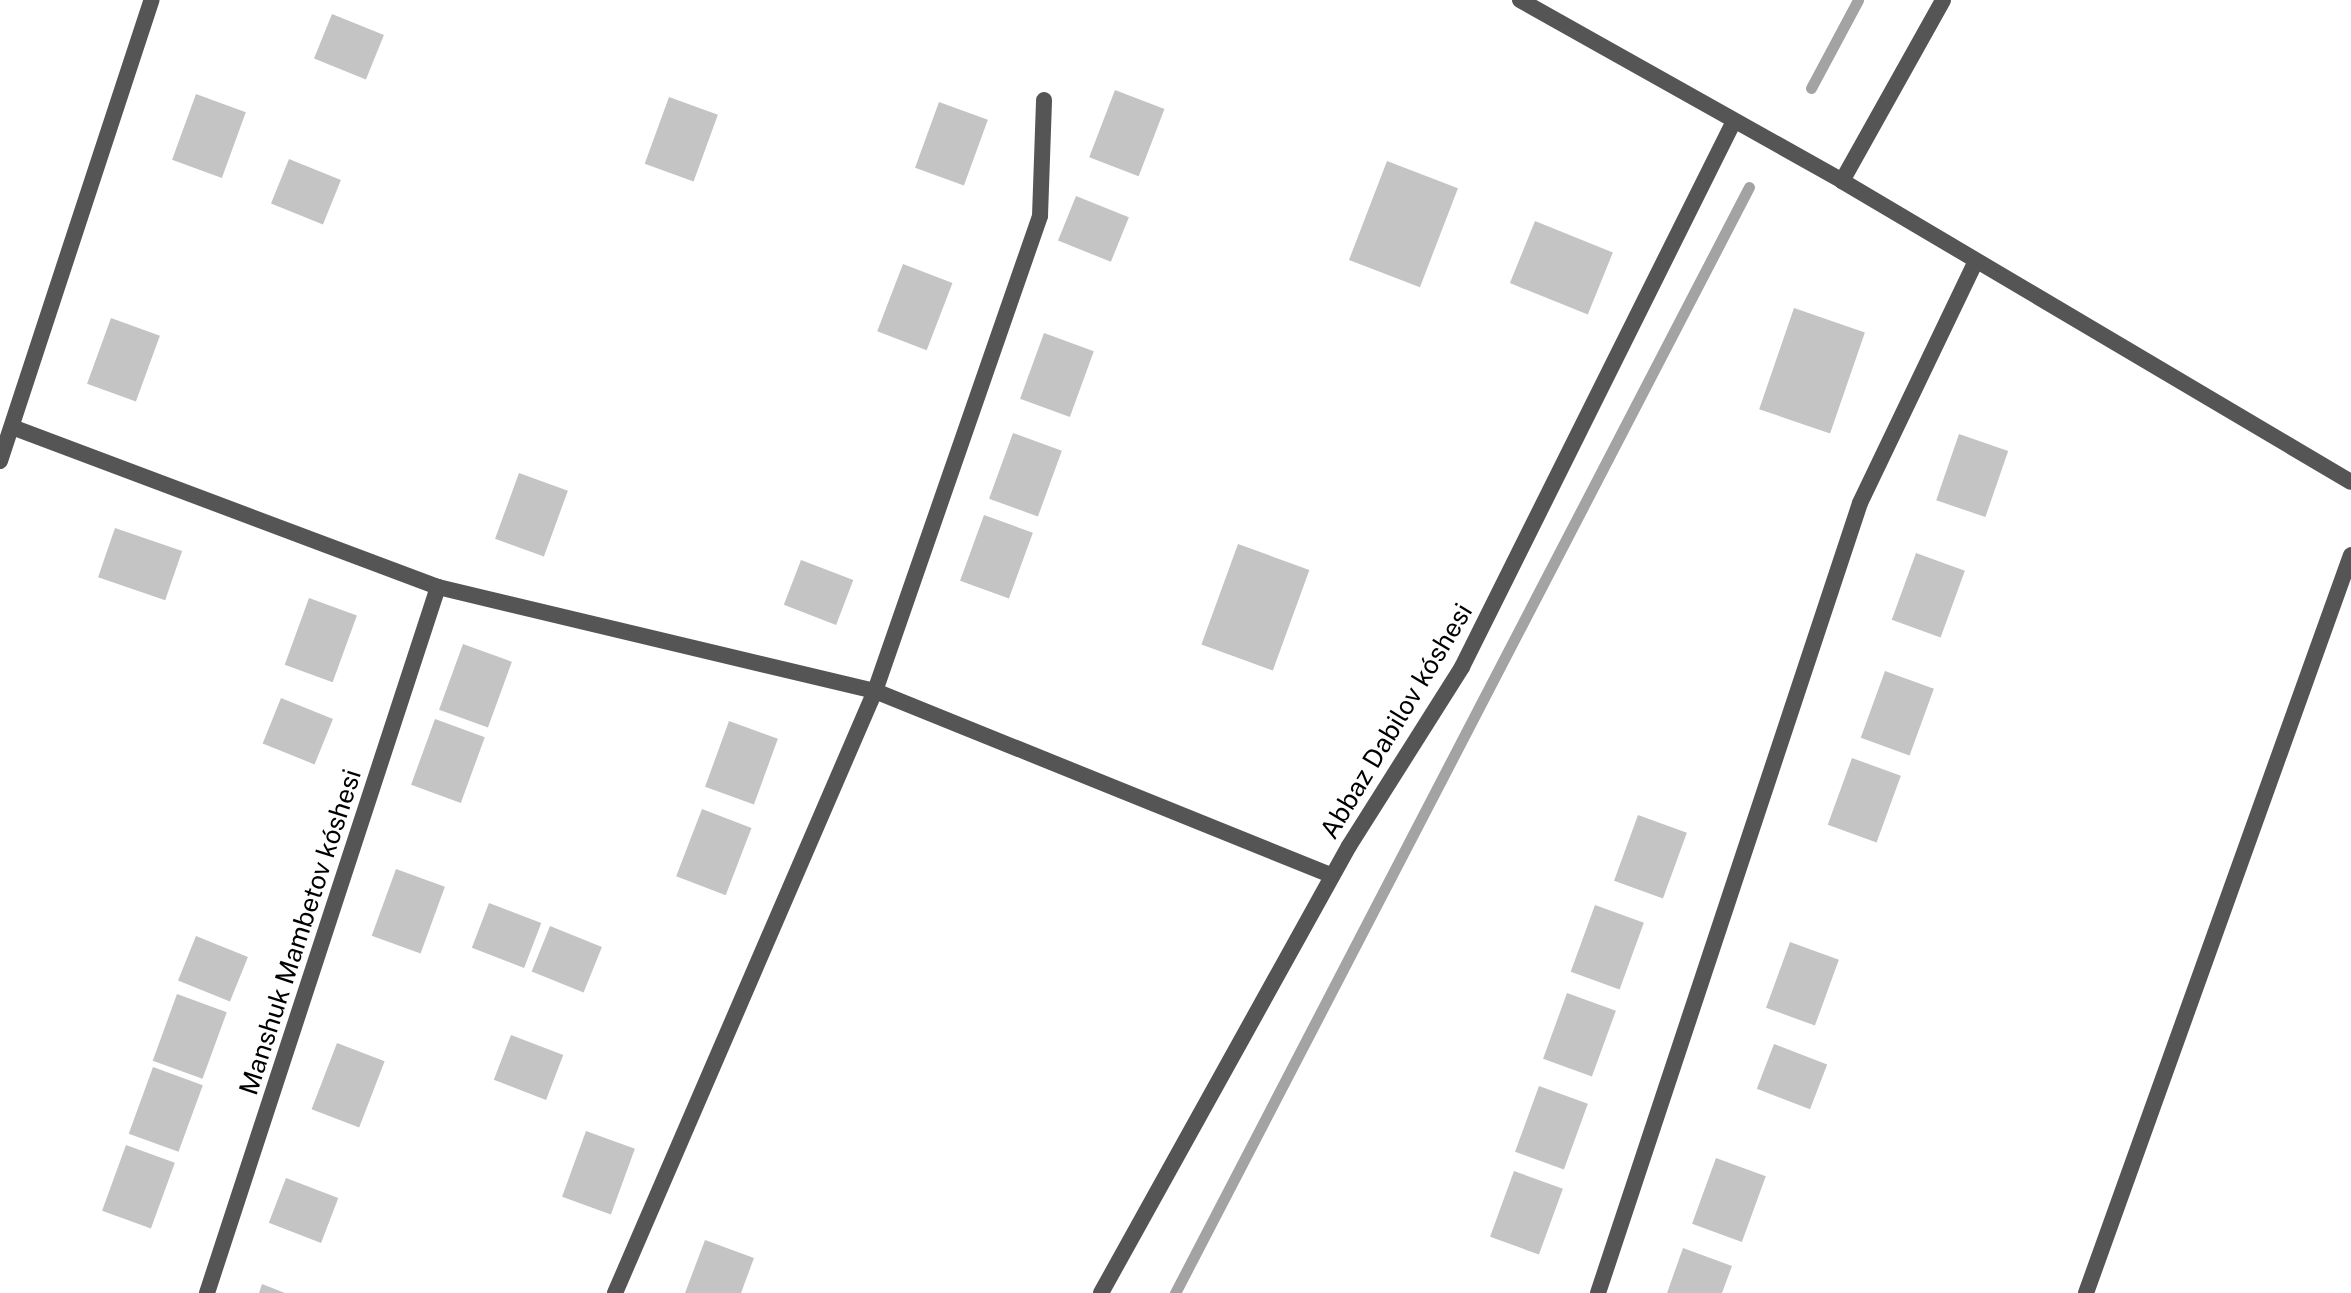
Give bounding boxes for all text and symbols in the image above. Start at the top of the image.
street label: Abbaz Dabilov kóshesi [1313,598,1479,844]
street label: Manshuk Mambetov kóshesi [233,765,367,1099]

